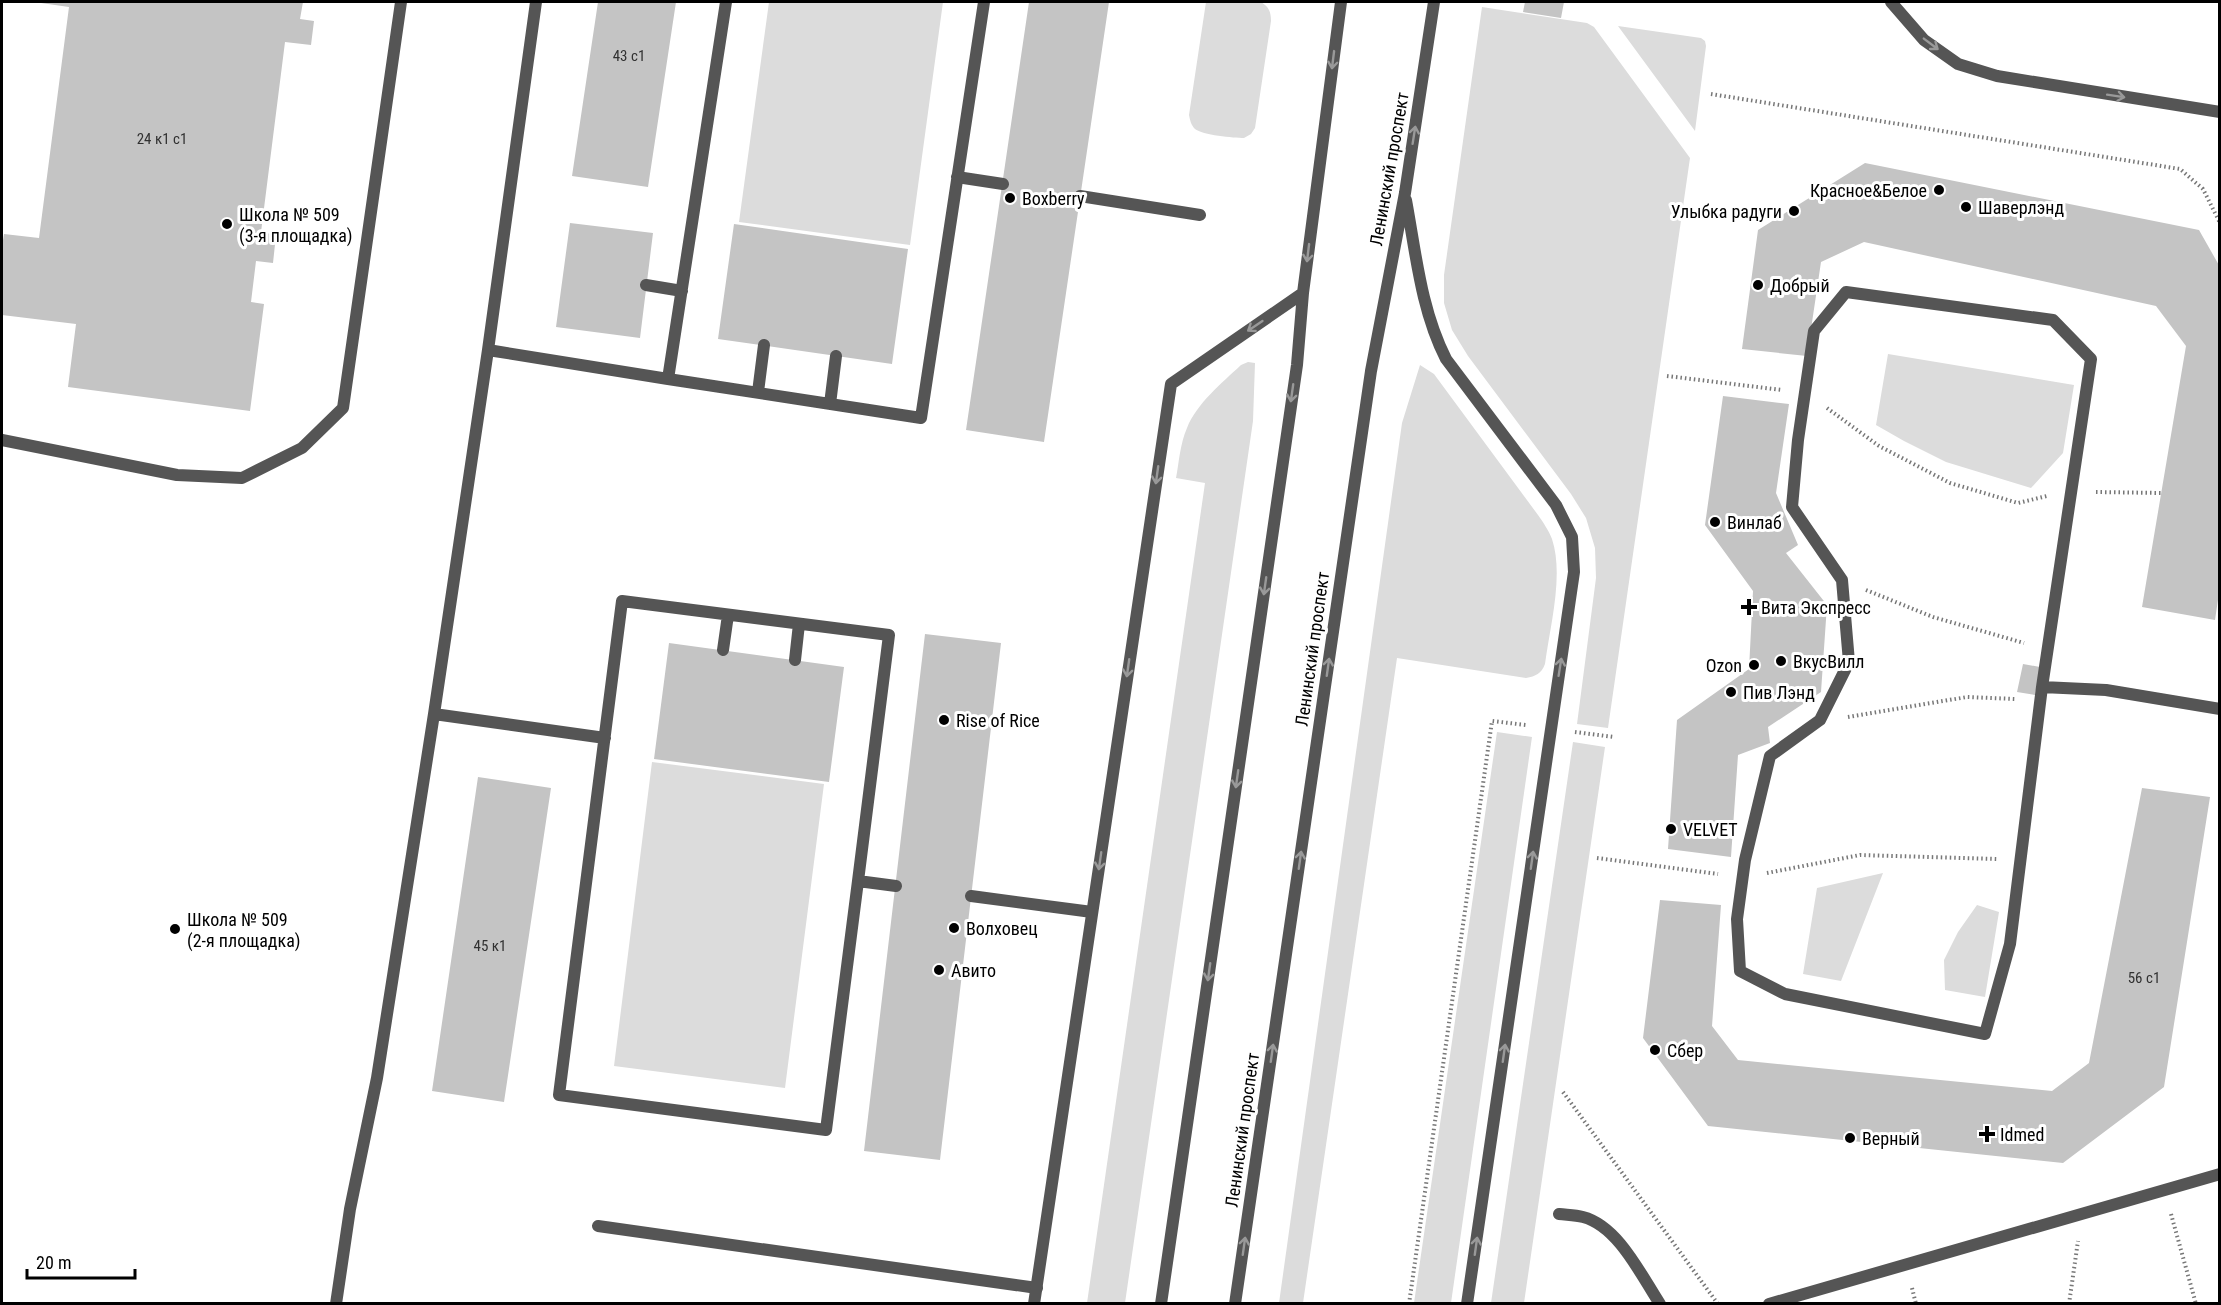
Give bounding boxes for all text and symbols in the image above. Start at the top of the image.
one-way arrow [1922,38,1938,51]
house number: 43 с1 [613,47,645,65]
one-way arrow [1328,49,1339,69]
street label: Ленинский проспект [1365,90,1413,248]
one-way arrow [2106,90,2125,101]
one-way arrow [1408,126,1419,146]
house number: 24 к1 с1 [137,130,187,148]
place label: Красное&Белое [1810,180,1927,201]
marker: Красное&Белое [1932,183,1946,197]
place label: Boxberry [1022,188,1085,209]
marker: Boxberry [1003,191,1017,205]
place label: Шаверлэнд [1978,197,2064,218]
marker: Шаверлэнд [1959,200,1973,214]
place label: Улыбка радуги [1671,201,1782,222]
place label: Школа № 509 (3-я площадка) [239,204,353,247]
marker: Улыбка радуги [1787,204,1801,218]
marker: Школа № 509 (3-я площадка) [220,217,234,231]
one-way arrow [1303,243,1314,262]
place label: Добрый [1770,275,1830,296]
marker: Добрый [1751,278,1765,292]
one-way arrow [1247,320,1264,332]
one-way arrow [1287,382,1298,402]
one-way arrow [1151,465,1162,485]
place label: Винлаб [1727,512,1782,533]
marker: Винлаб [1708,515,1722,529]
street label: Ленинский проспект [1291,570,1333,728]
one-way arrow [1259,575,1270,595]
place label: Вита Экспресс [1761,597,1871,618]
marker: Вита Экспресс [1742,600,1756,614]
place label: ВкусВилл [1793,651,1865,672]
marker: ВкусВилл [1774,654,1788,668]
place label: Ozon [1706,655,1742,676]
one-way arrow [1322,657,1333,677]
one-way arrow [1555,657,1566,677]
one-way arrow [1123,658,1134,678]
marker: Ozon [1747,658,1761,672]
place label: Пив Лэнд [1743,682,1815,703]
marker: Пив Лэнд [1724,685,1738,699]
place label: Rise of Rice [956,710,1040,731]
marker: Rise of Rice [937,713,951,727]
one-way arrow [1231,768,1242,788]
place label: VELVET [1683,819,1738,840]
marker: VELVET [1664,822,1678,836]
one-way arrow [1294,850,1305,870]
one-way arrow [1526,850,1537,870]
one-way arrow [1094,851,1105,871]
place label: Школа № 509 (2-я площадка) [187,909,301,952]
place label: Волховец [966,918,1038,939]
marker: Волховец [947,921,961,935]
marker: Школа № 509 (2-я площадка) [168,922,182,936]
house number: 45 к1 [474,937,506,955]
place label: Авито [951,960,996,981]
one-way arrow [1203,962,1214,981]
marker: Авито [932,963,946,977]
house number: 56 с1 [2128,969,2160,987]
place label: Сбер [1667,1040,1703,1061]
one-way arrow [1266,1043,1277,1063]
one-way arrow [1498,1043,1509,1063]
marker: Сбер [1648,1043,1662,1057]
street label: Ленинский проспект [1221,1051,1263,1209]
place label: Idmed [2000,1124,2044,1145]
marker: Idmed [1978,1125,1996,1143]
place label: Верный [1862,1128,1920,1149]
marker: Верный [1843,1131,1857,1145]
one-way arrow [1238,1236,1249,1256]
one-way arrow [1470,1236,1481,1256]
scale bar [27,1242,135,1280]
text: 20 m [36,1252,71,1273]

